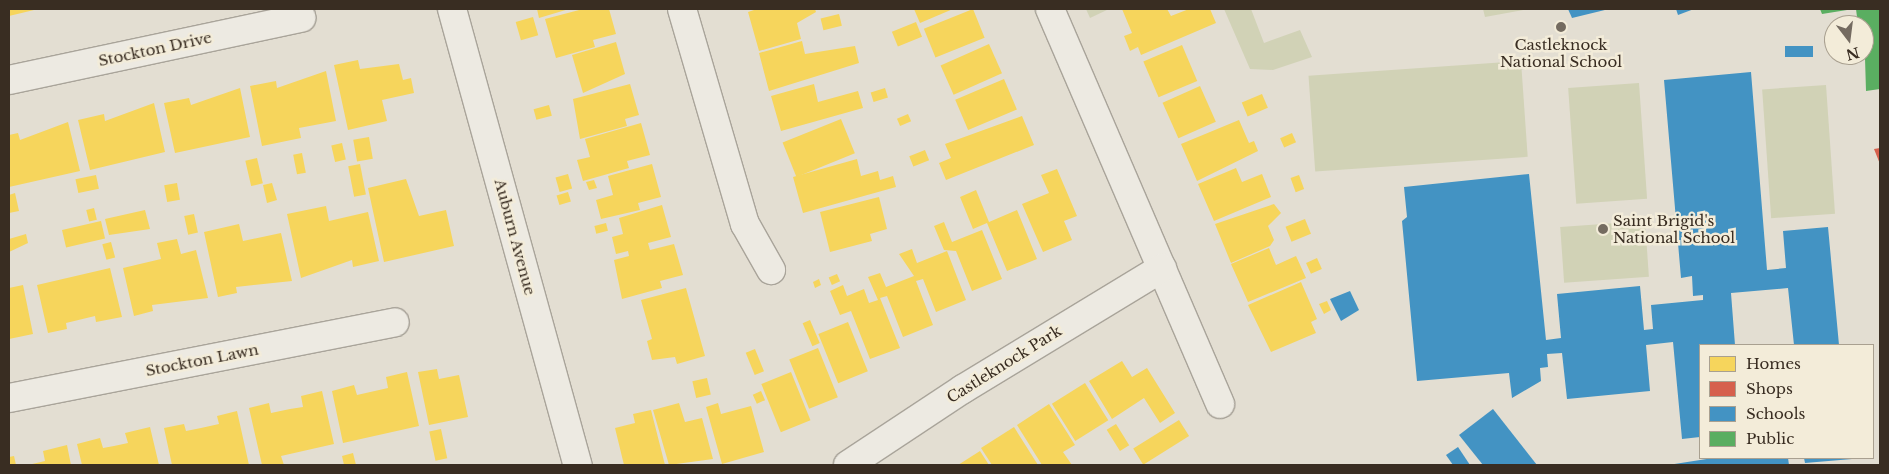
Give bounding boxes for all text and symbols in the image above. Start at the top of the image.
north arrow [1824,15,1874,65]
marker: Castleknock National School [1555,21,1567,33]
street label: Stockton Drive [97,28,213,70]
place label: Castleknock National School [1500,35,1622,70]
text: N [1844,43,1861,64]
street label: Auburn Avenue [491,177,539,297]
place label: Saint Brigid's National School [1613,211,1735,246]
marker: Saint Brigid's National School [1597,223,1609,235]
street label: Castleknock Park [943,321,1065,407]
street label: Stockton Lawn [144,340,260,380]
legend [1699,344,1874,459]
text: Homes [1746,354,1801,373]
text: Shops [1746,379,1793,398]
text: Schools [1746,404,1805,423]
text: Public [1746,429,1794,448]

